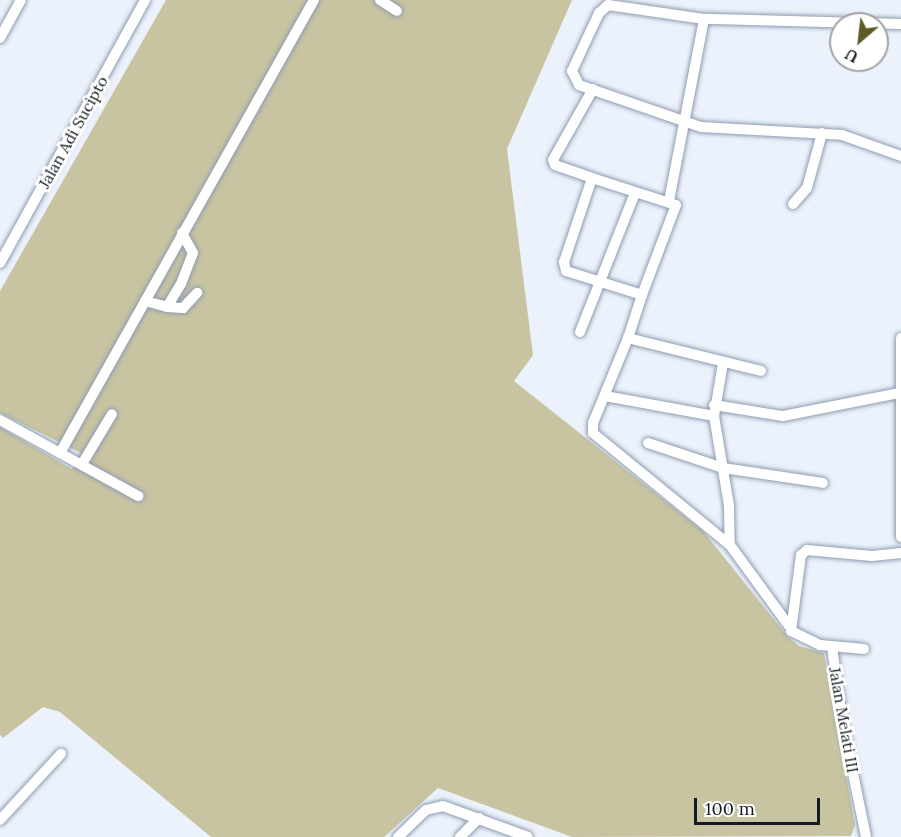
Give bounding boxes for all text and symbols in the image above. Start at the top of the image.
north arrow [829,12,889,72]
text: U [841,44,862,68]
street label: Jalan Adi Sucipto [34,72,112,192]
street label: Jalan Melati III [825,666,863,774]
scale bar [697,786,823,824]
text: 100 m [705,797,755,820]

